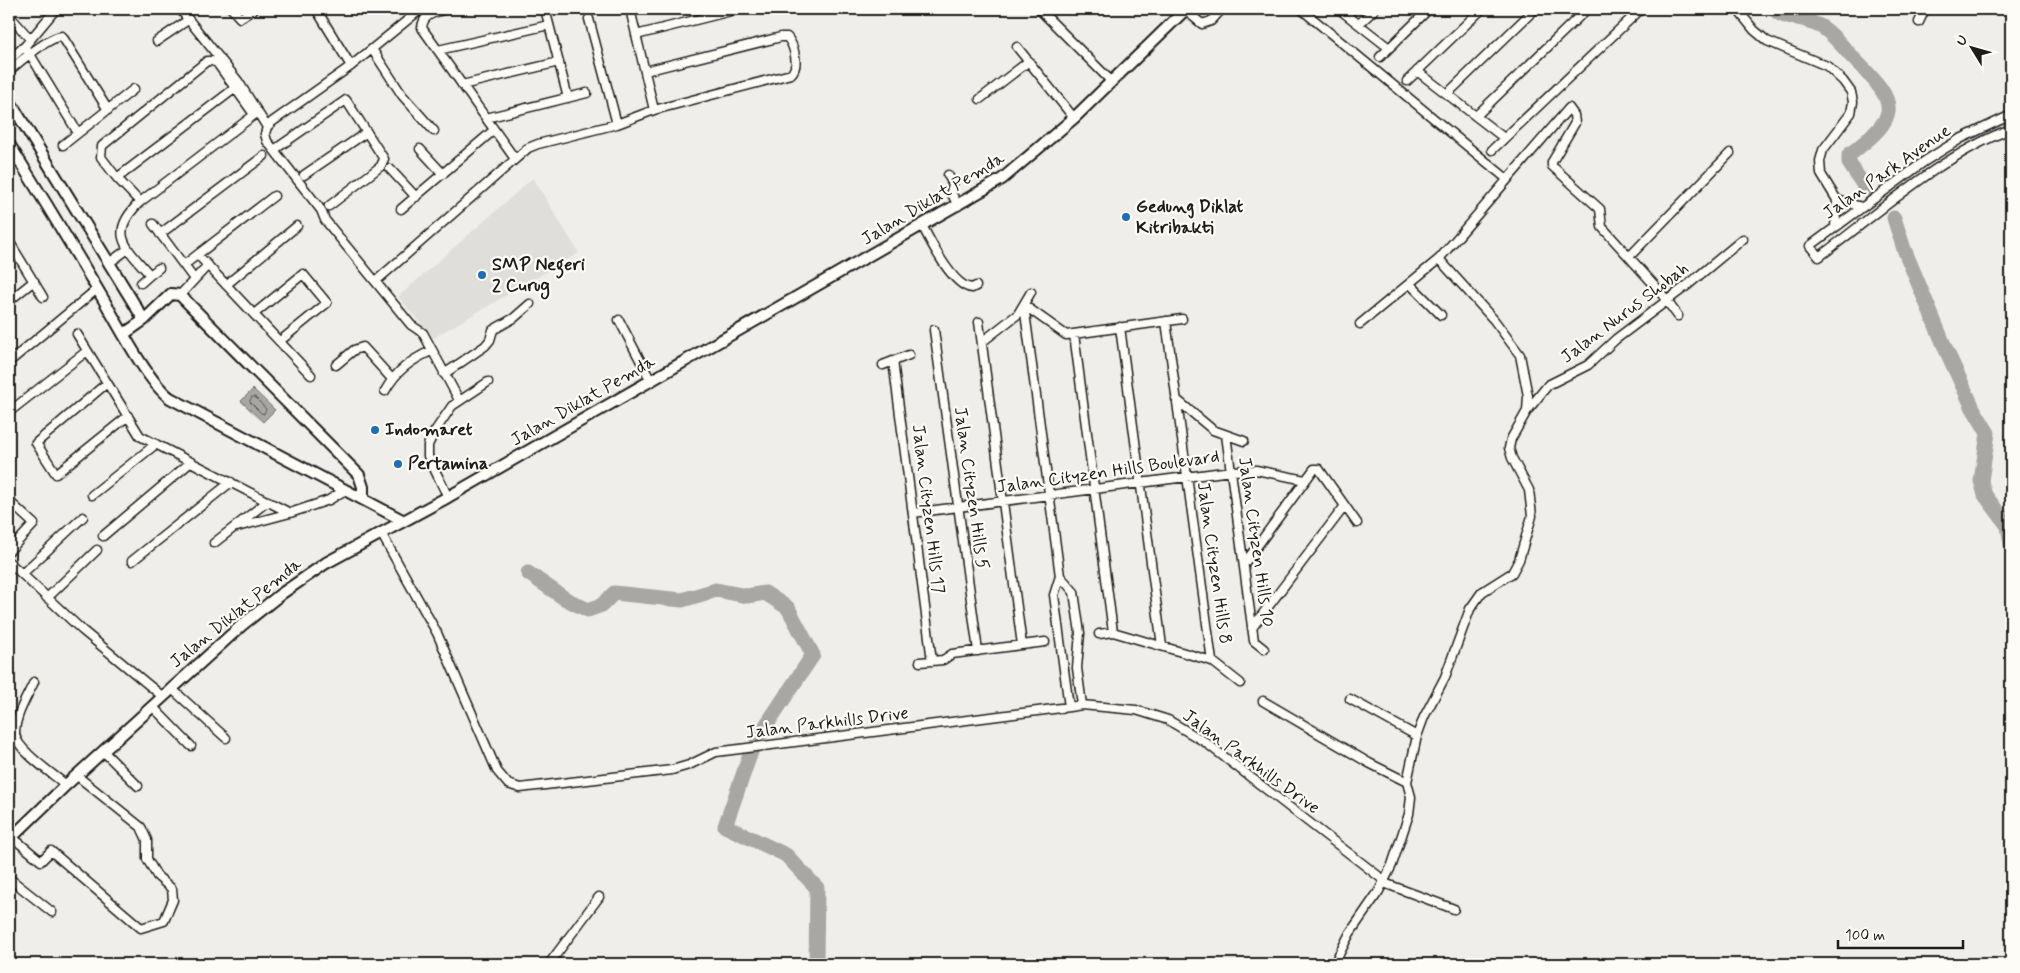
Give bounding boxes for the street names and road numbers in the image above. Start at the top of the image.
street label: Jalan Park Avenue [1818,119,1956,225]
street label: Jalan Diklat Pemda [857,147,1009,251]
street label: Jalan Nurus Shobah [1556,257,1694,369]
street label: Jalan Diklat Pemda [506,350,660,452]
street label: Jalan Cityzen Hills 5 [948,405,994,571]
street label: Jalan Cityzen Hills 17 [906,423,950,595]
street label: Jalan Cityzen Hills Boulevard [995,444,1221,500]
street label: Jalan Cityzen Hills 10 [1232,455,1280,629]
street label: Jalan Cityzen Hills 8 [1191,480,1237,646]
street label: Jalan Diklat Pemda [165,552,307,674]
street label: Jalan Parkhills Drive [744,701,910,745]
street label: Jalan Parkhills Drive [1178,704,1324,820]

